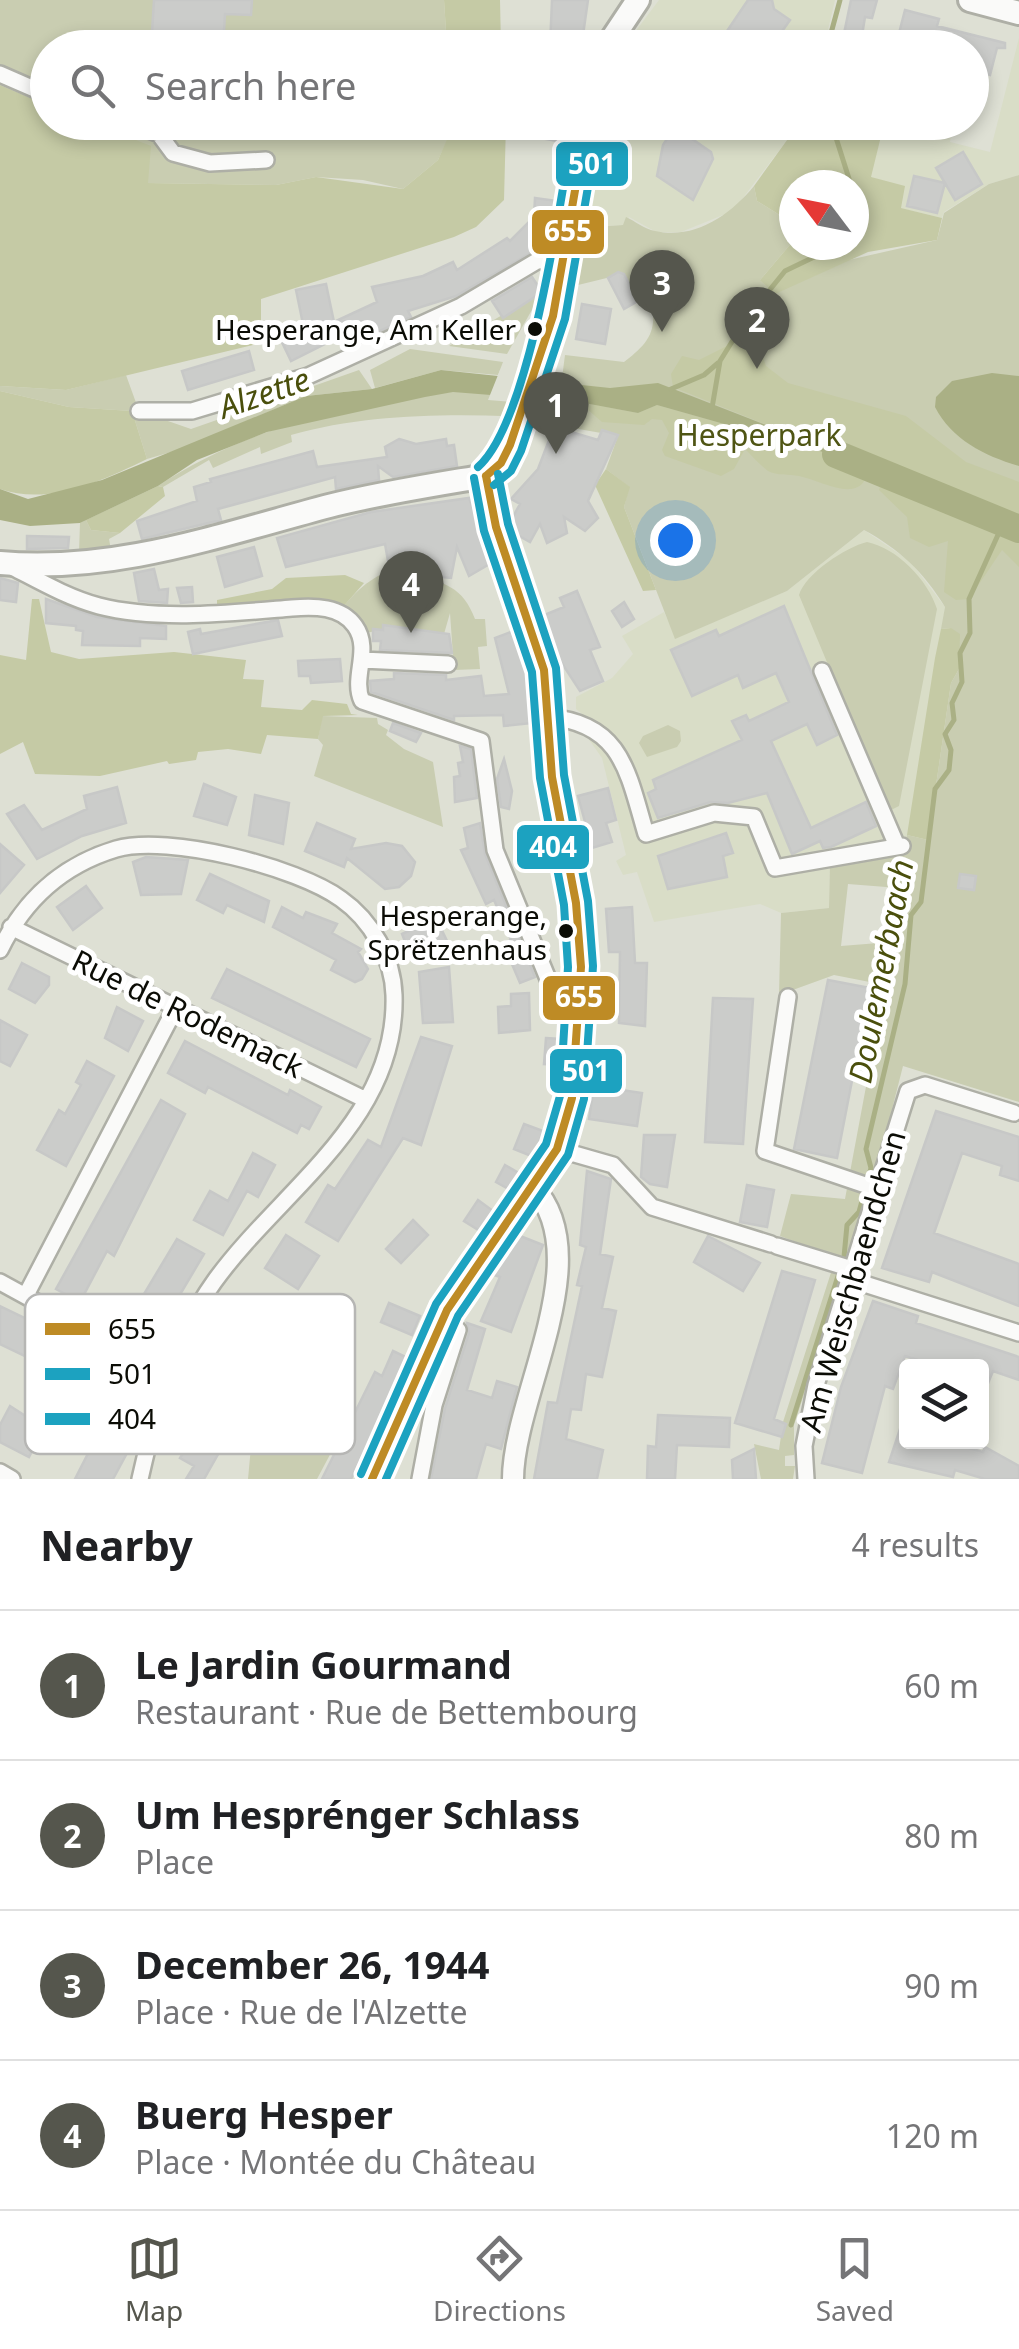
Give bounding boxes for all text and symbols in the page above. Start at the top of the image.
search box [30,30,989,140]
icon: search [65,58,120,113]
text: Search here [145,59,356,111]
line badge: 501 [554,140,630,188]
text: 501 [568,144,616,182]
north arrow [779,170,869,260]
line badge: 655 [530,208,606,256]
text: 655 [544,211,592,249]
pin: 3 [630,250,694,332]
pin: 2 [724,286,790,369]
place label: Hesperange, Am Keller [215,310,516,348]
marker: Hesperange, Am Keller [525,319,545,339]
water label: Alzette [211,356,315,428]
pin: 1 [524,372,588,454]
park label: Hesperpark [677,414,841,455]
your location [650,515,701,566]
pin: 4 [378,550,444,633]
line badge: 404 [515,823,591,871]
text: 404 [529,827,577,865]
water label: Doulemerbaach [837,856,923,1086]
place label: Hesperange, Sprëtzenhaus [368,896,547,968]
marker: Hesperange, Sprëtzenhaus [556,921,576,941]
street label: Rue de Rodemack [66,939,310,1087]
line badge: 655 [541,974,617,1022]
text: 655 [555,977,603,1015]
line badge: 501 [548,1047,624,1095]
text: 501 [562,1051,610,1089]
street label: Am Weischbaendchen [789,1125,915,1437]
legend [25,1294,355,1454]
text: 655 [108,1309,156,1347]
text: 501 [108,1354,156,1392]
map controls [899,1359,989,1449]
button: layers [899,1359,989,1449]
text: 404 [108,1399,156,1437]
text: Nearby [40,1516,193,1573]
text: 4 results [852,1523,979,1566]
text: Le Jardin Gourmand [135,1638,512,1690]
text: 1 [63,1664,82,1707]
text: 60 m [904,1664,979,1707]
text: Restaurant · Rue de Bettembourg [135,1690,638,1733]
text: Um Hesprénger Schlass [135,1788,580,1840]
text: 2 [63,1814,82,1857]
text: 80 m [904,1814,979,1857]
text: Place [135,1840,214,1883]
text: December 26, 1944 [135,1938,490,1990]
text: 3 [63,1964,82,2007]
text: 90 m [904,1964,979,2007]
text: Place · Rue de l'Alzette [135,1990,467,2033]
text: Buerg Hesper [135,2088,393,2140]
text: 4 [63,2114,82,2157]
text: 120 m [886,2114,979,2157]
text: Place · Montée du Château [135,2140,536,2183]
tab: Map [125,2231,183,2329]
tab: Directions [433,2231,566,2329]
tab: Saved [816,2231,894,2329]

